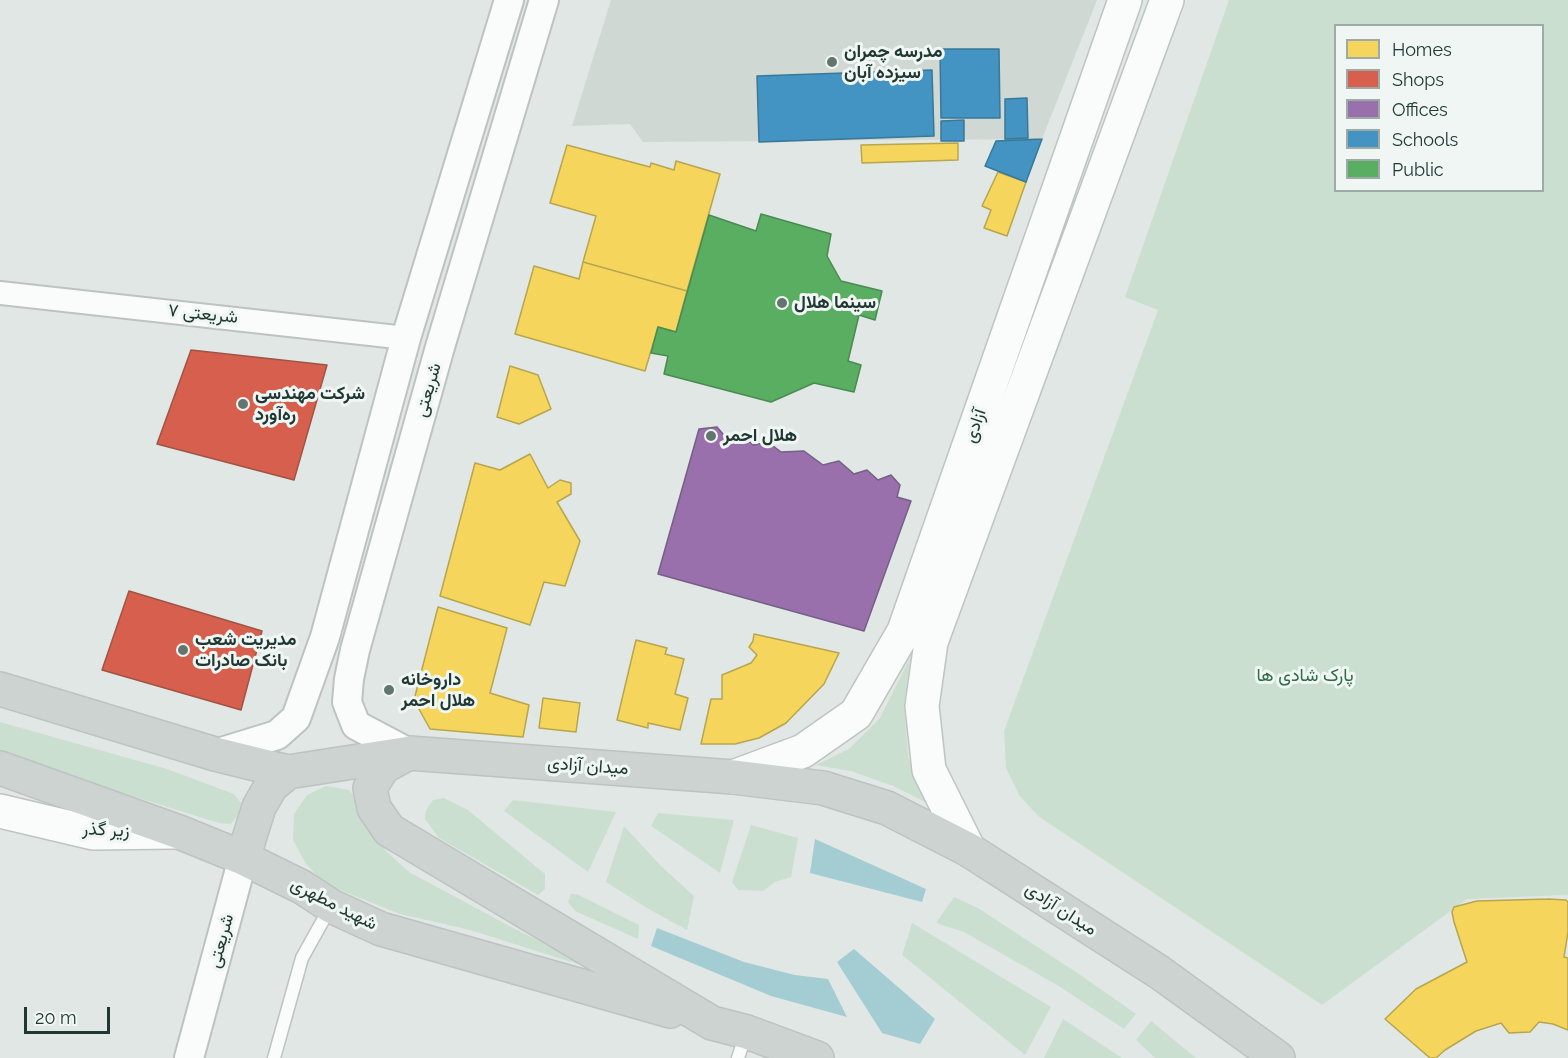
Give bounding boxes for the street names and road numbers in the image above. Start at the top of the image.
street label: شریعتی ۷ [167,300,239,328]
street label: شریعتی [410,360,446,420]
street label: آزادی [959,406,991,446]
street label: میدان آزادی [547,752,629,780]
street label: زیر گذر [82,818,130,842]
street label: شهید مطهری [287,873,381,935]
street label: میدان آزادی [1021,878,1101,940]
street label: شریعتی [203,912,239,970]

